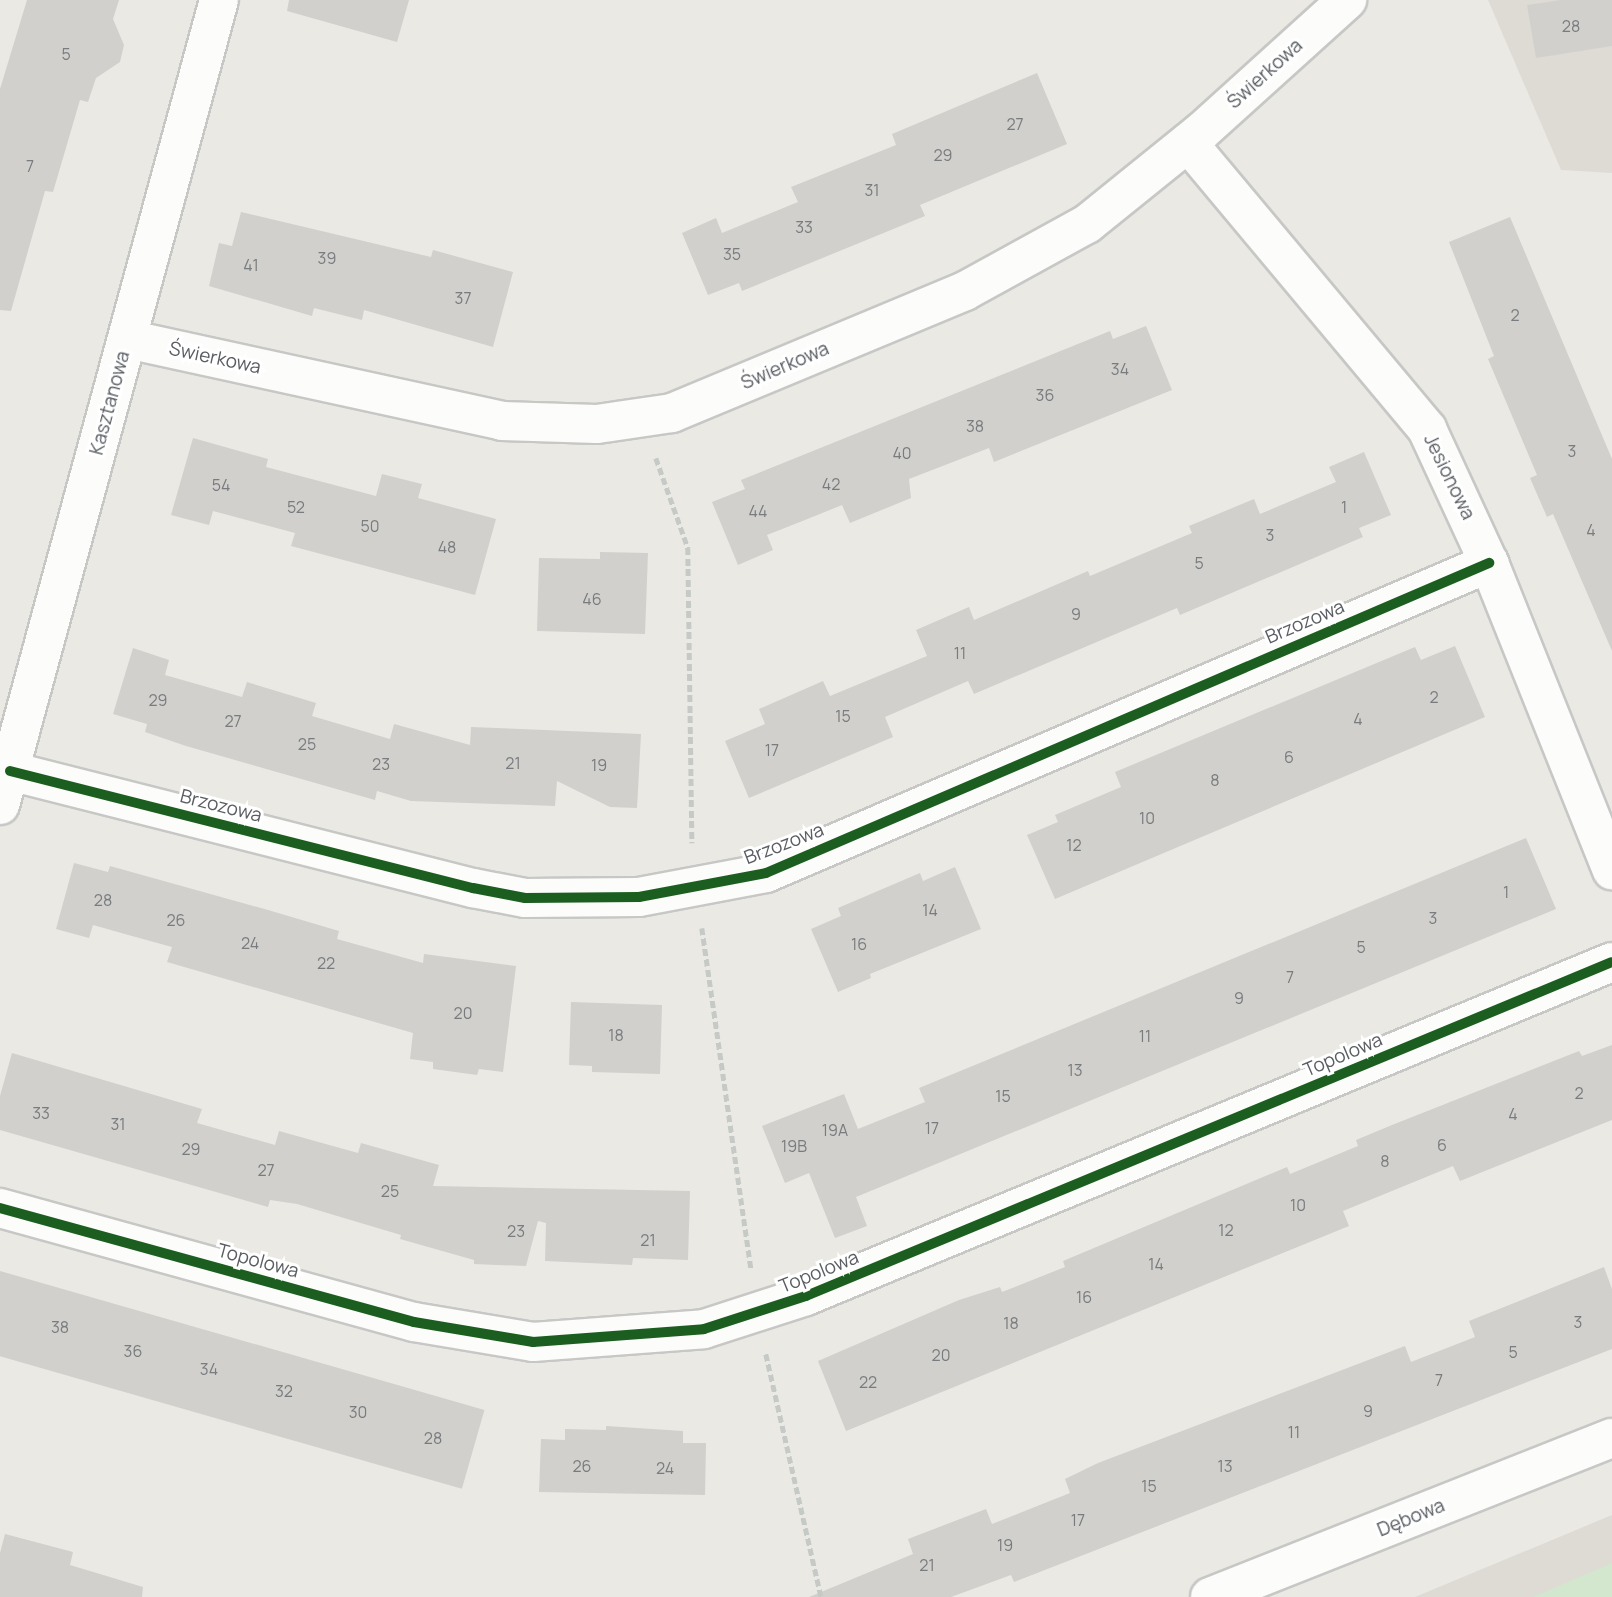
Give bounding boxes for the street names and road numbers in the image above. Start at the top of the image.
street label: Świerkowa [1223,34,1307,114]
street label: Świerkowa [167,337,263,379]
street label: Świerkowa [738,337,832,395]
street label: Kasztanowa [85,349,135,457]
street label: Jesionowa [1419,431,1479,523]
street label: Brzozowa [1262,595,1348,649]
street label: Brzozowa [178,785,264,827]
street label: Brzozowa [741,818,827,870]
street label: Topolowa [1300,1028,1386,1082]
street label: Topolowa [215,1239,301,1283]
street label: Topolowa [776,1246,862,1298]
street label: Dębowa [1374,1494,1448,1542]

